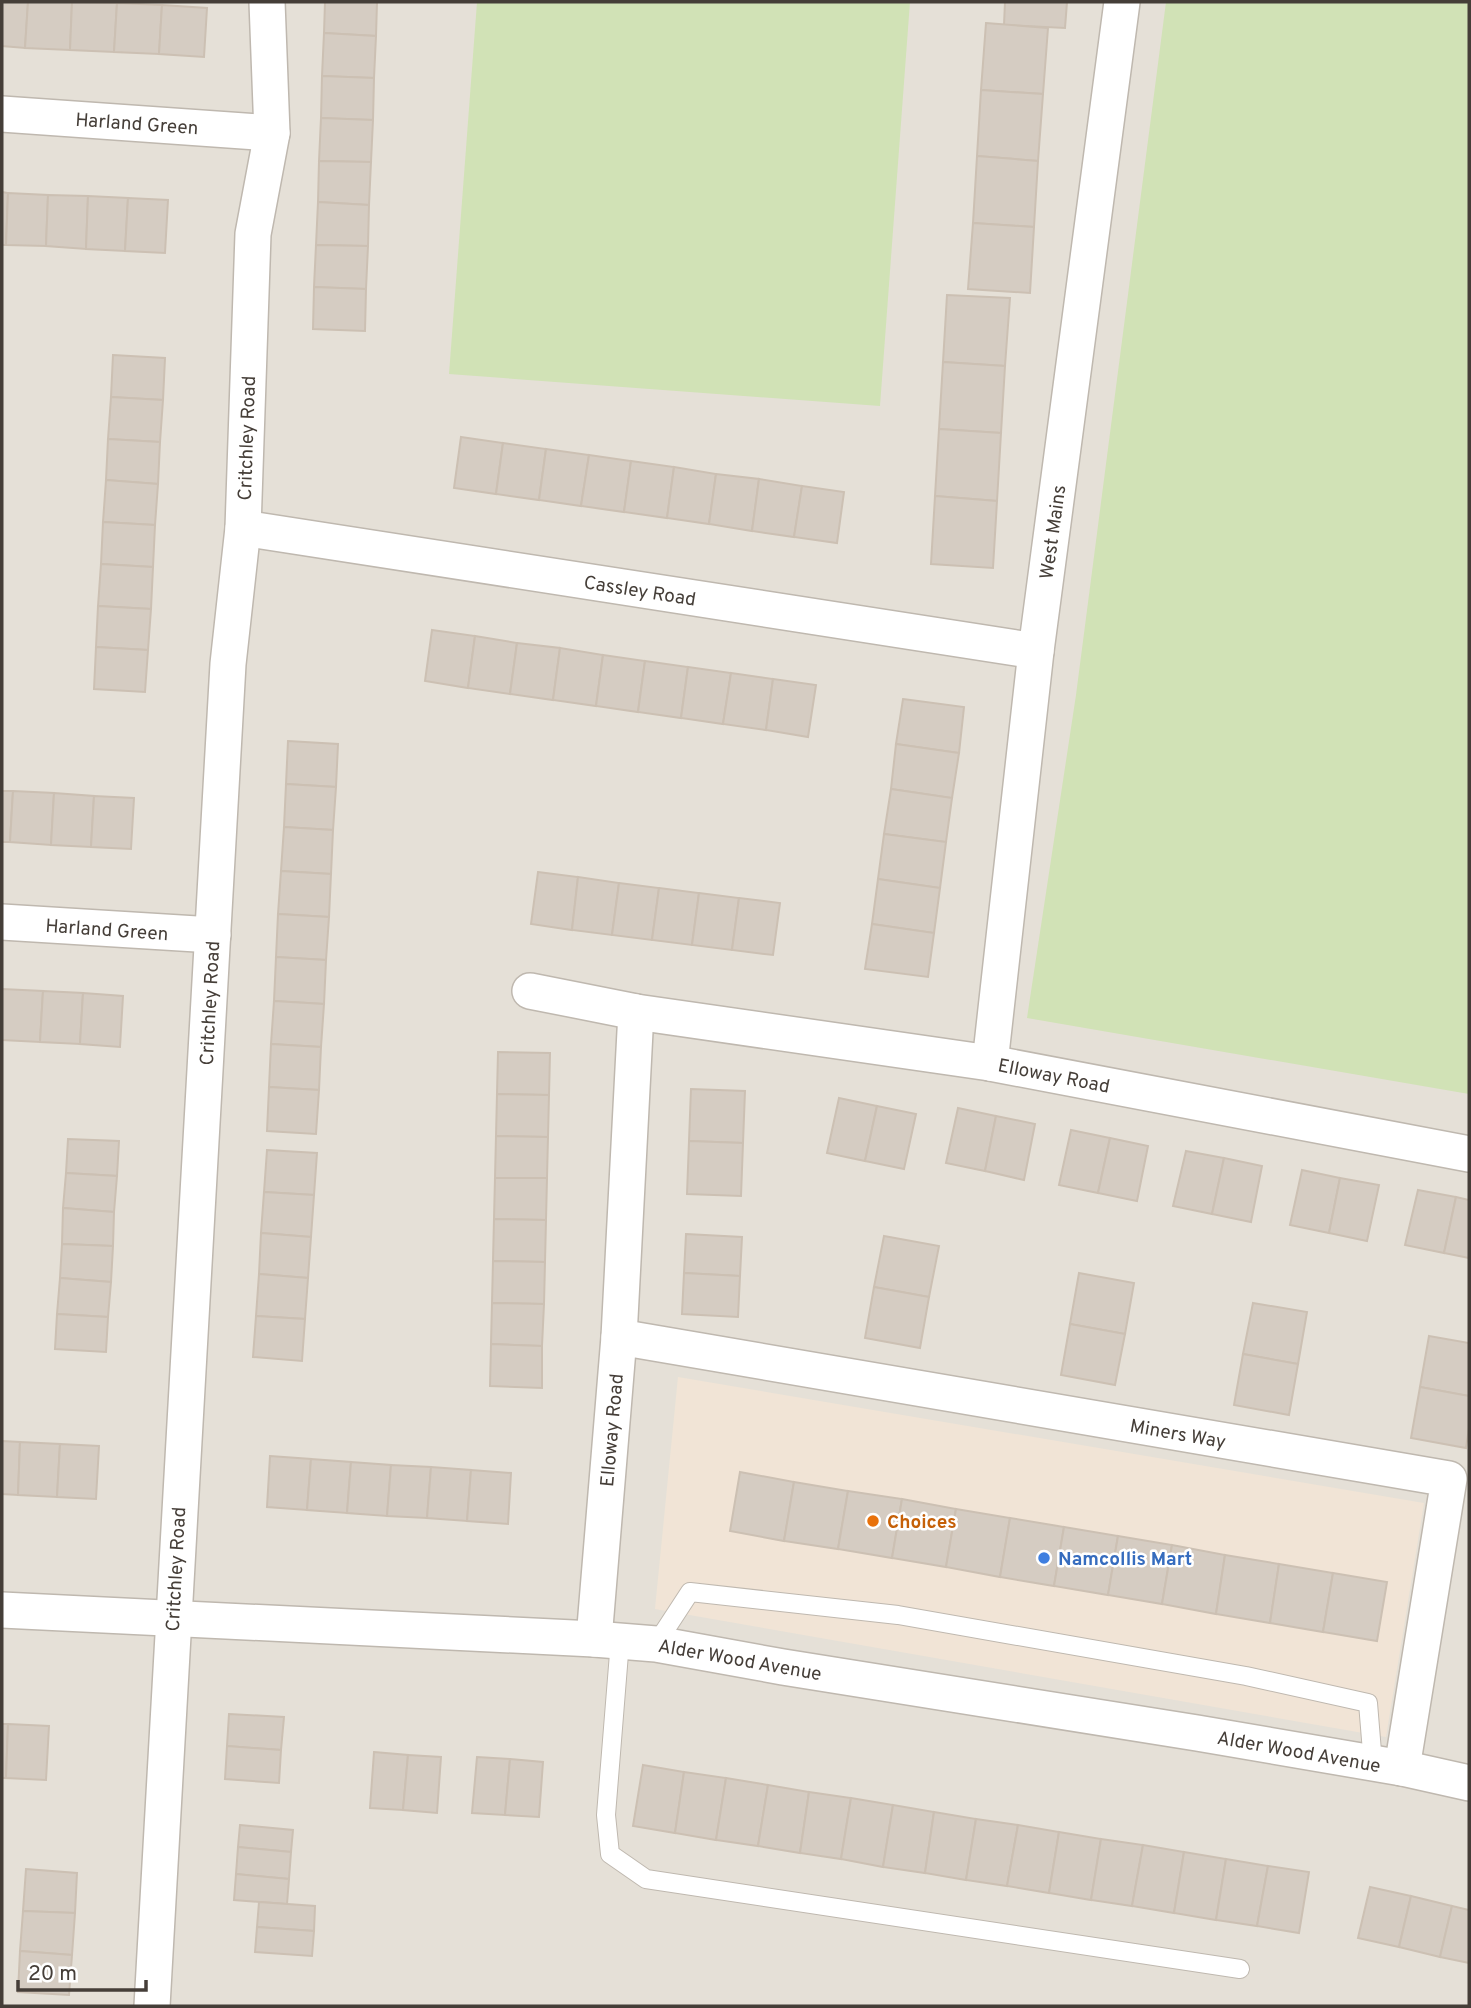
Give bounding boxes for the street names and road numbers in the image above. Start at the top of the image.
street label: Harland Green [75,109,199,141]
street label: Critchley Road [234,375,262,501]
street label: West Mains [1035,484,1072,581]
street label: Cassley Road [582,571,698,613]
street label: Harland Green [45,915,169,947]
street label: Critchley Road [196,940,226,1066]
street label: Elloway Road [996,1054,1112,1100]
street label: Elloway Road [596,1373,630,1488]
street label: Miners Way [1128,1415,1228,1455]
street label: Critchley Road [162,1506,192,1632]
street label: Alder Wood Avenue [656,1635,823,1687]
street label: Alder Wood Avenue [1215,1727,1382,1779]

